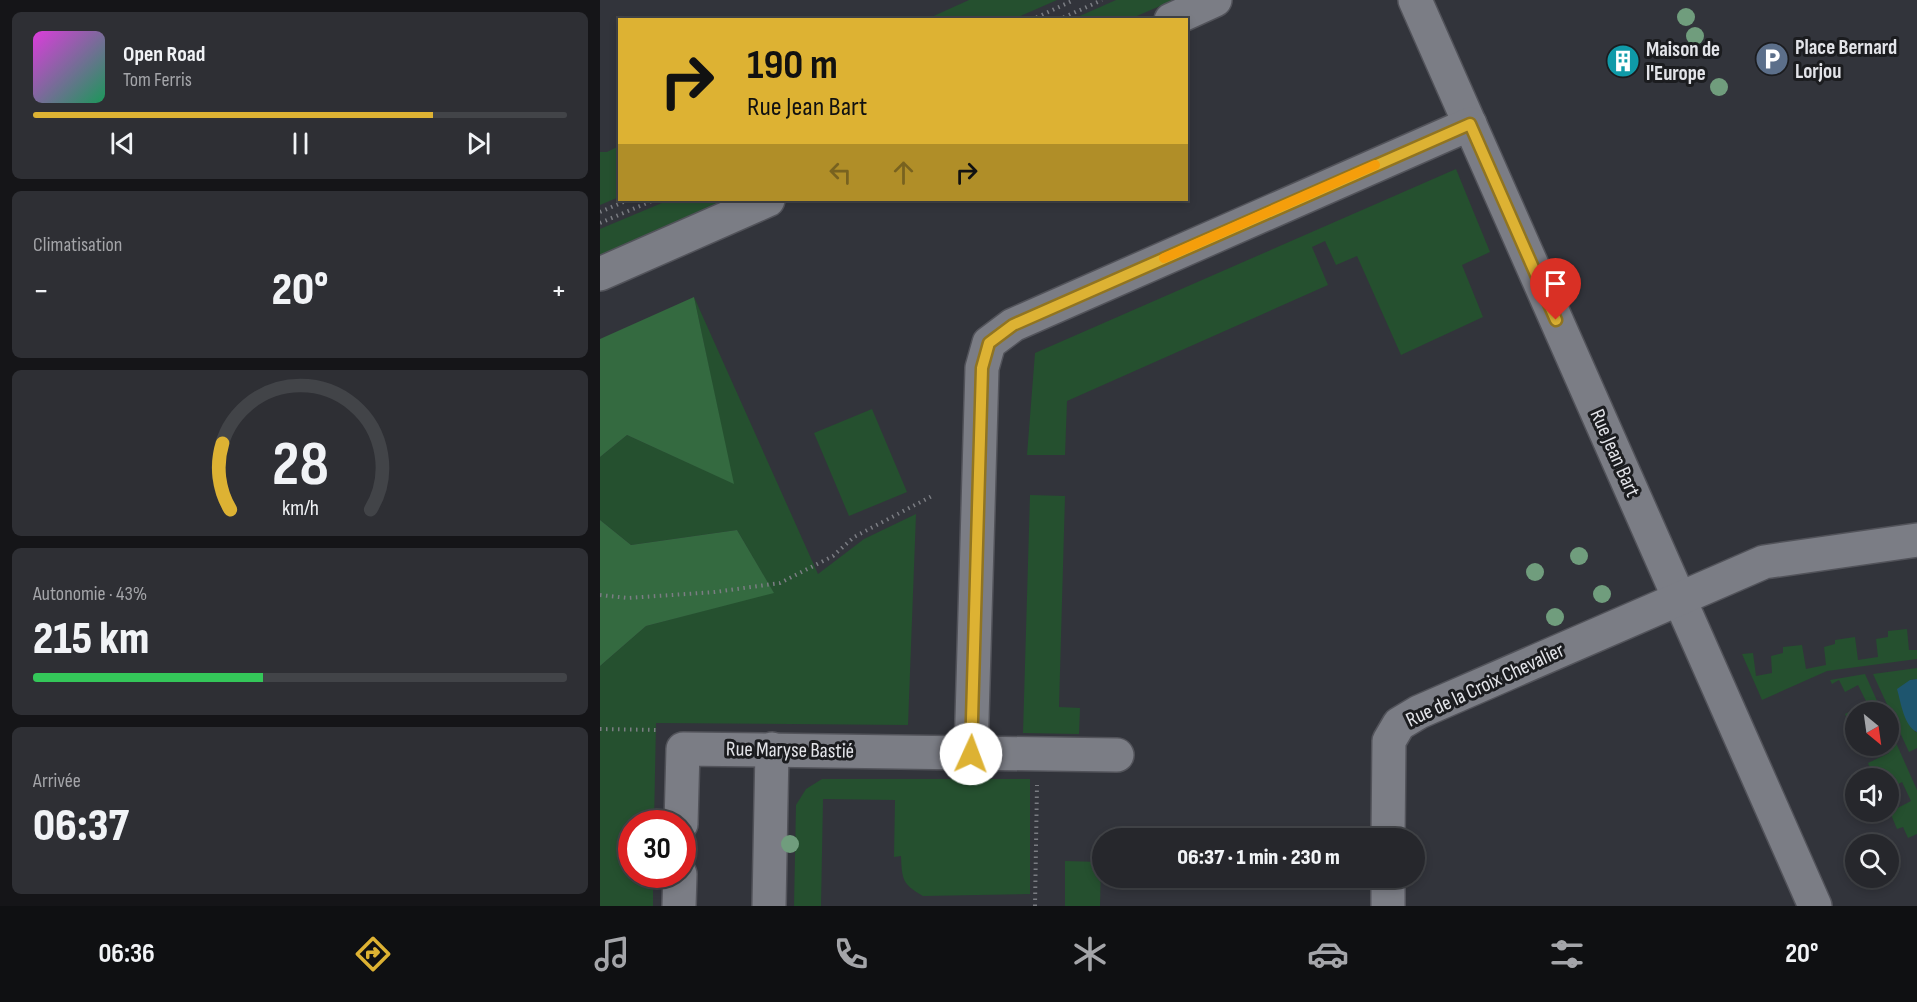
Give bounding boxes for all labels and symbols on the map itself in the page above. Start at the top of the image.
place label: Place Bernard Lorjou [1795,35,1897,84]
place label: Maison de l'Europe [1646,37,1720,86]
parking icon: Place Bernard Lorjou [1754,41,1790,77]
building icon: Maison de l'Europe [1605,43,1641,79]
pin [1530,258,1581,320]
street label: Rue Jean Bart [1585,405,1645,501]
street label: Rue de la Croix Chevalier [1402,637,1568,733]
north arrow [1845,702,1899,756]
position arrow [939,722,1003,786]
street label: Rue Maryse Bastié [726,736,854,764]
speed limit sign: 30 [618,810,696,888]

